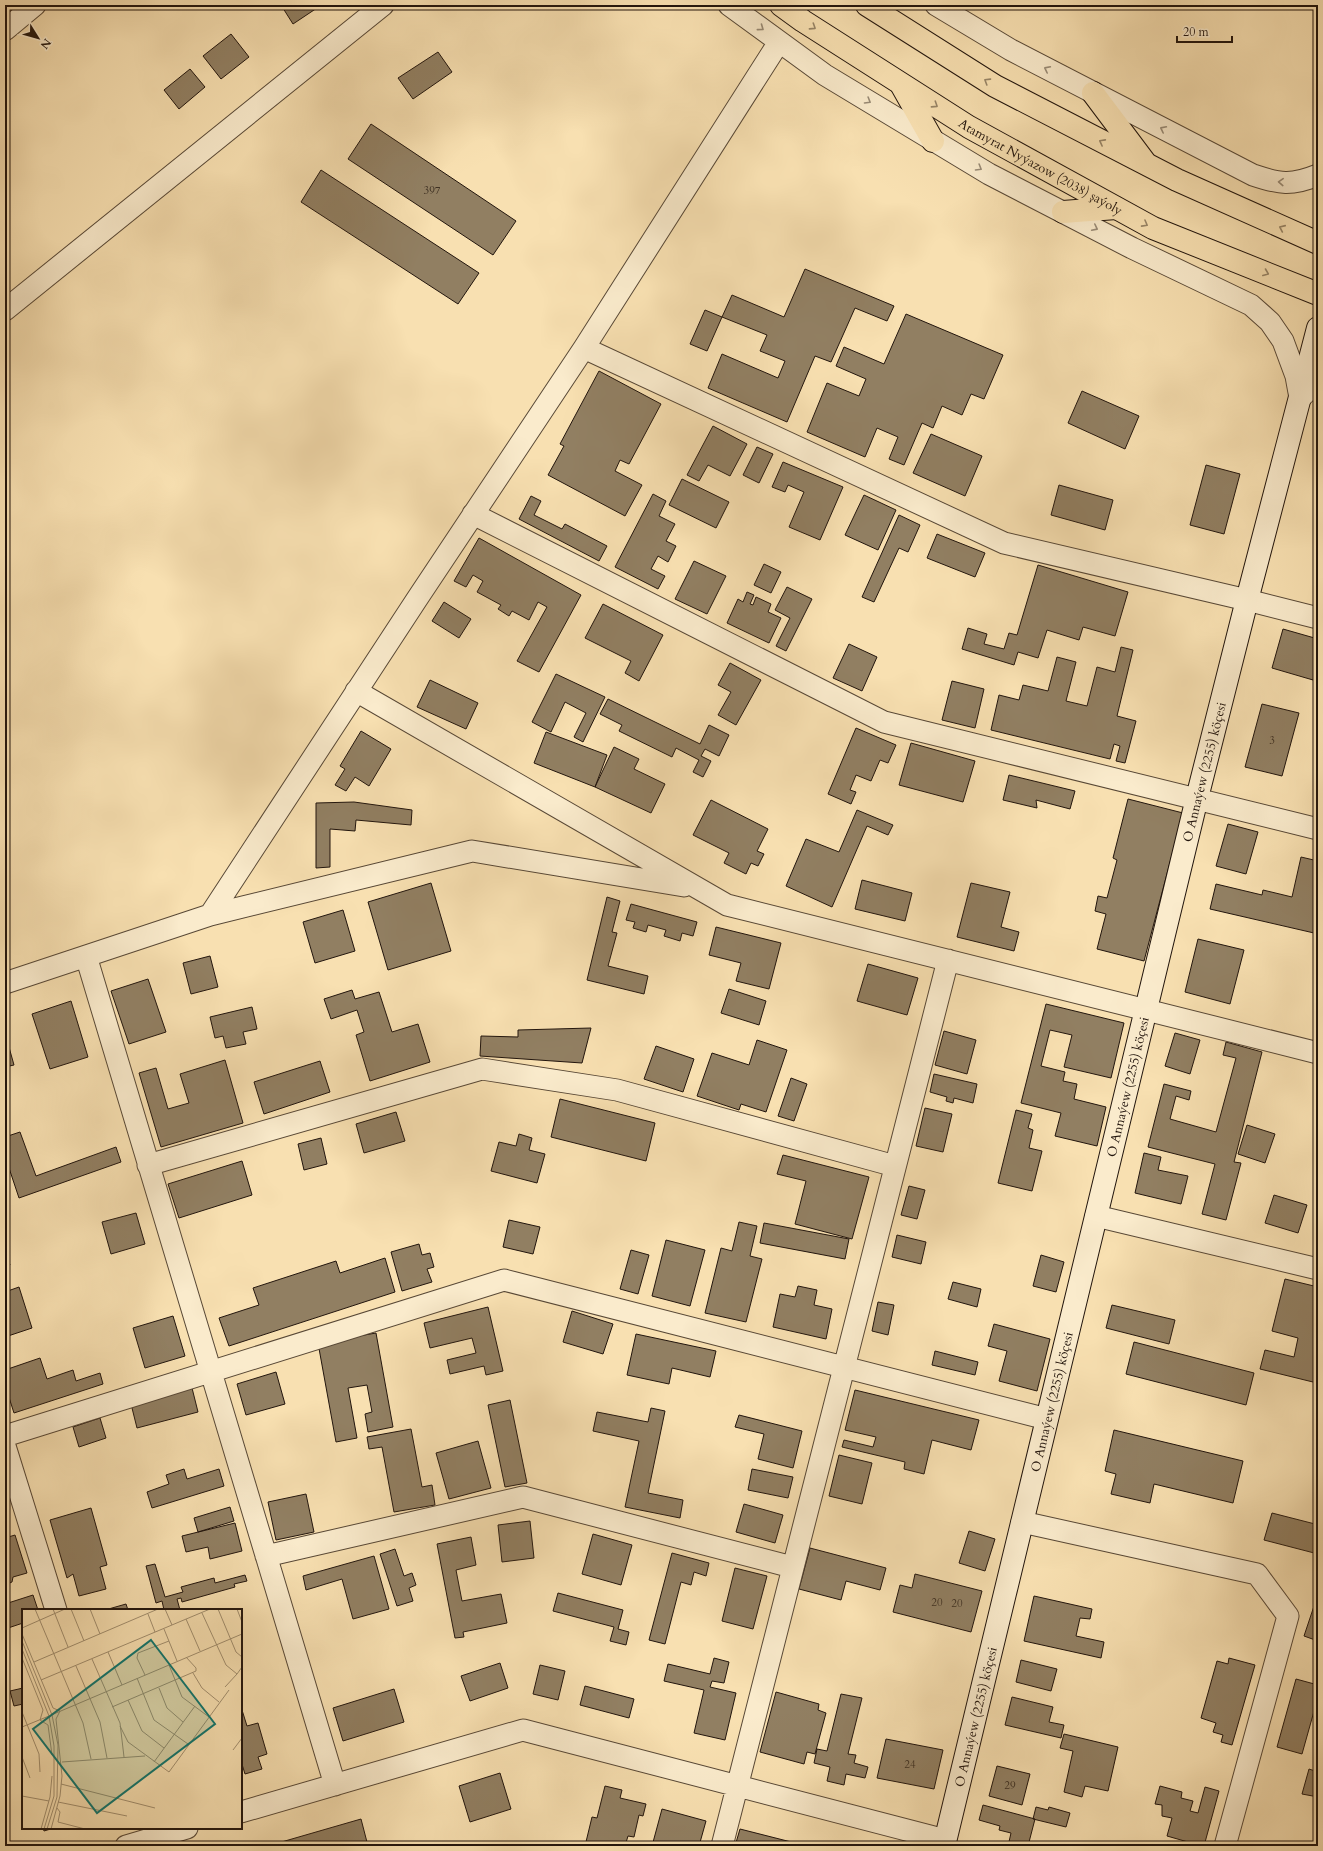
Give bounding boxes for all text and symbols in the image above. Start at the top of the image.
north arrow [18,18,58,58]
scale bar [1177,18,1232,44]
one-way arrow [756,23,763,30]
one-way arrow [809,23,816,30]
text: 20 m [1183,24,1210,40]
text: N [36,35,54,52]
one-way arrow [1044,67,1052,74]
one-way arrow [984,78,991,86]
one-way arrow [864,97,871,104]
one-way arrow [930,100,937,107]
street label: Atamyrat Nyýazow (2038) şaýoly [955,115,1126,220]
one-way arrow [1160,126,1167,134]
one-way arrow [1099,139,1106,147]
one-way arrow [975,164,982,171]
one-way arrow [1277,178,1284,187]
house number: 397 [424,183,441,198]
one-way arrow [1141,219,1148,226]
one-way arrow [1091,224,1098,231]
one-way arrow [1279,224,1286,232]
one-way arrow [1261,268,1269,276]
street label: O Annaýew (2255) köçesi [1179,700,1231,844]
house number: 3 [1269,733,1275,748]
street label: O Annaýew (2255) köçesi [1103,1015,1154,1159]
street label: O Annaýew (2255) köçesi [1027,1330,1078,1474]
house number: 20 [931,1595,943,1610]
house number: 20 [951,1596,963,1611]
inset map [22,1609,242,1829]
street label: O Annaýew (2255) köçesi [951,1645,1002,1789]
house number: 24 [904,1757,916,1772]
house number: 29 [1004,1778,1016,1793]

